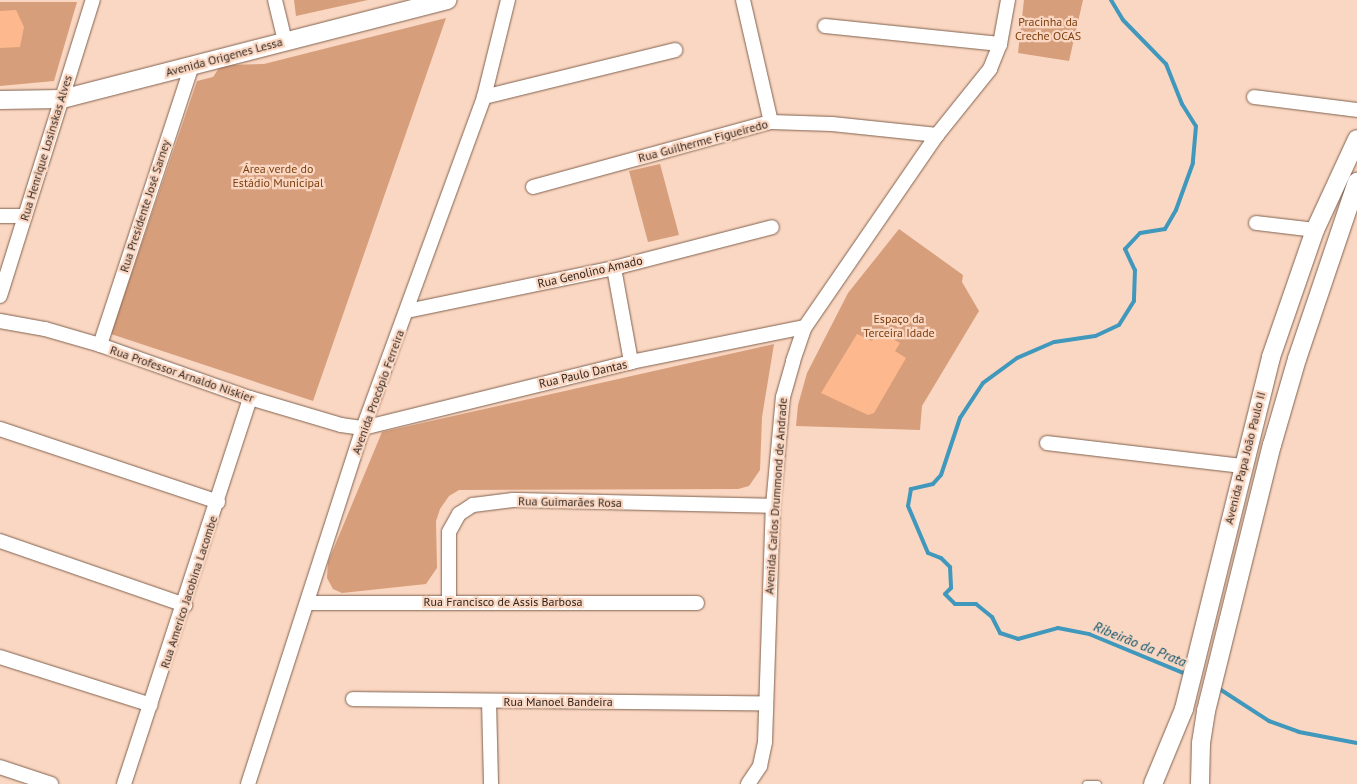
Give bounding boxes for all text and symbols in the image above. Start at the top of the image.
park label: Pracinha da Creche OCAS [1015,15,1081,43]
street label: Avenida Origenes Lessa [164,34,284,80]
street label: Rua Henrique Losinskas Alves [17,73,75,223]
street label: Rua Guilherme Figueiredo [637,117,769,165]
street label: Rua Presidente José Sarney [117,138,173,274]
park label: Área verde do Estádio Municipal [232,162,324,190]
street label: Rua Genolino Amado [536,253,644,291]
park label: Espaço da Terceira Idade [863,312,935,340]
street label: Avenida Procópio Ferreira [349,328,407,456]
street label: Rua Professor Arnaldo Niskier [108,343,256,405]
street label: Rua Paulo Dantas [538,357,628,391]
street label: Avenida Papa João Paulo II [1222,390,1268,526]
street label: Avenida Carlos Drummond de Andrade [762,397,790,595]
street label: Rua Guimarães Rosa [518,494,622,510]
street label: Rua Americo Jacobina Lacombe [157,514,221,670]
street label: Rua Francisco de Assis Barbosa [423,595,583,609]
water label: Ribeirão da Prata [1091,618,1189,670]
street label: Rua Manoel Bandeira [503,695,613,709]

